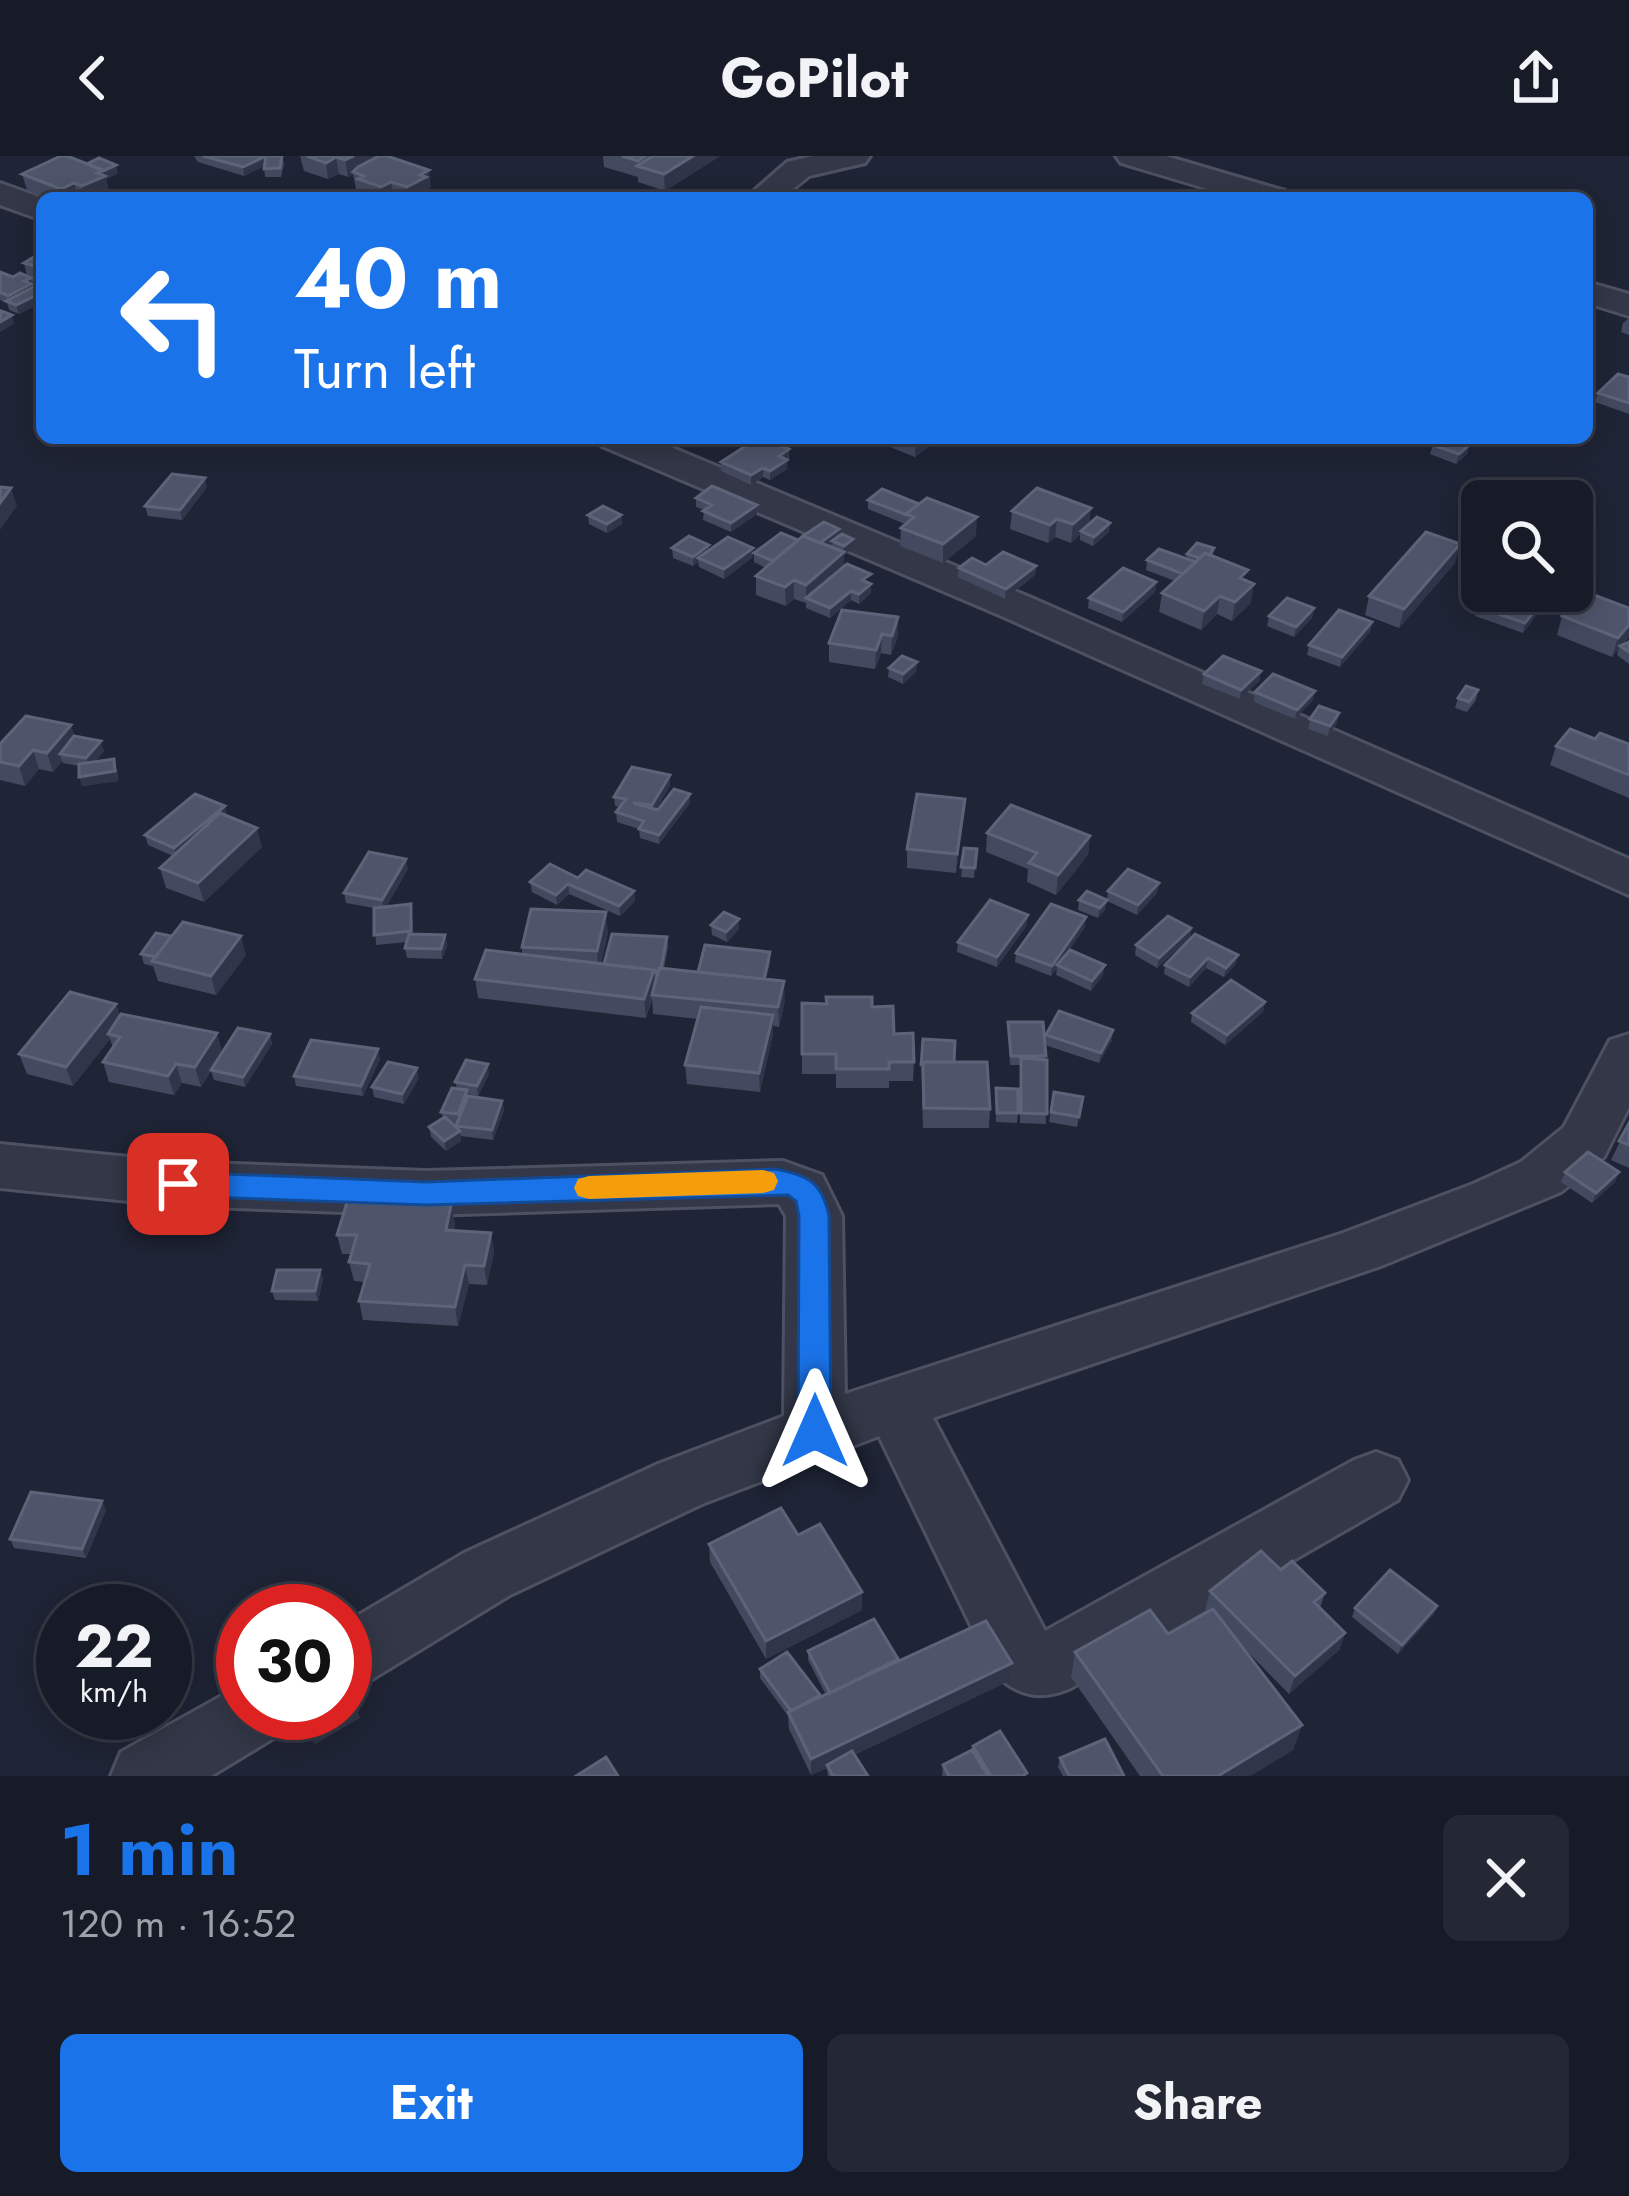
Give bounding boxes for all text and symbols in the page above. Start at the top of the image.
text: GoPilot [721,39,908,117]
icon: back [60,45,126,111]
icon: share [1503,45,1569,111]
text: 40 m [294,218,502,340]
icon: left [96,240,252,396]
text: Turn left [294,330,475,408]
map controls [1461,480,1593,612]
button: search [1461,480,1593,612]
pin [127,1133,229,1235]
icon: arrive [145,1151,211,1217]
position arrow [752,1368,878,1494]
speed limit sign: 30 [216,1584,372,1740]
text: 22 [75,1603,153,1690]
text: km/h [80,1670,148,1713]
text: 1 min [60,1798,239,1902]
button: close [1443,1815,1569,1941]
text: 120 m · 16:52 [60,1895,296,1952]
button: Exit [60,2034,803,2172]
button: Share [827,2034,1569,2172]

